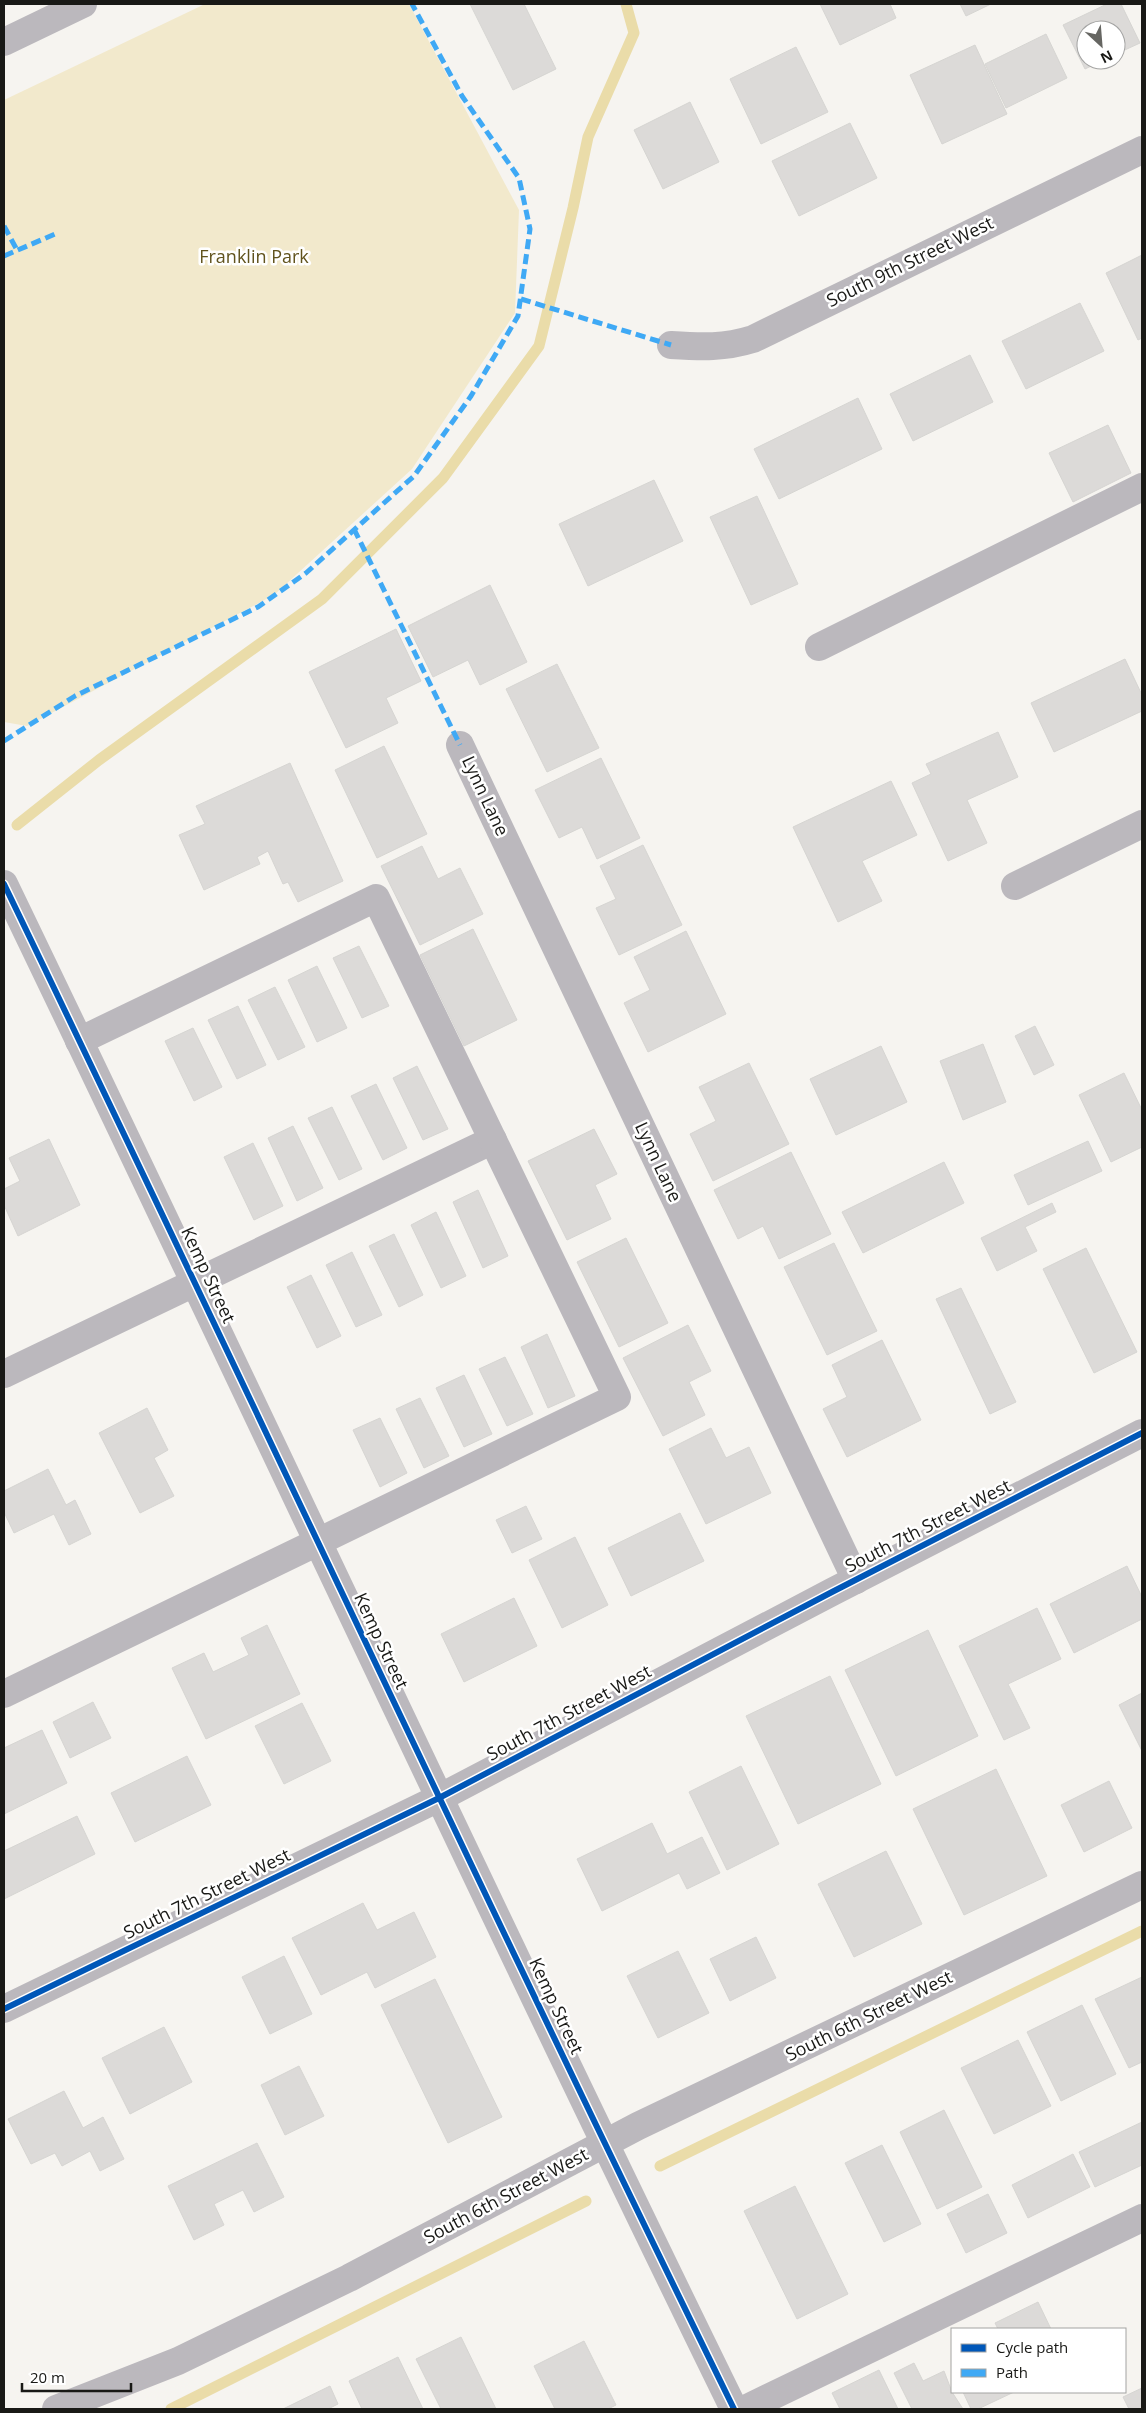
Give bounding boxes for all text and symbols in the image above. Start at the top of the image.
north arrow [1076,20,1126,70]
text: N [1098,46,1116,68]
street label: South 9th Street West [822,210,997,312]
park label: Franklin Park [199,244,309,268]
street label: Lynn Lane [457,752,515,839]
street label: Lynn Lane [630,1118,688,1205]
street label: Kemp Street [176,1222,242,1327]
street label: South 7th Street West [841,1473,1015,1577]
street label: Kemp Street [349,1588,415,1693]
street label: South 7th Street West [482,1659,655,1766]
street label: South 7th Street West [119,1842,294,1944]
street label: Kemp Street [524,1953,590,2058]
street label: South 6th Street West [781,1964,956,2066]
street label: South 6th Street West [419,2142,592,2249]
legend [951,2328,1126,2393]
text: Cycle path [996,2337,1068,2357]
scale bar [22,2360,131,2392]
text: Path [996,2362,1028,2382]
text: 20 m [30,2367,65,2387]

